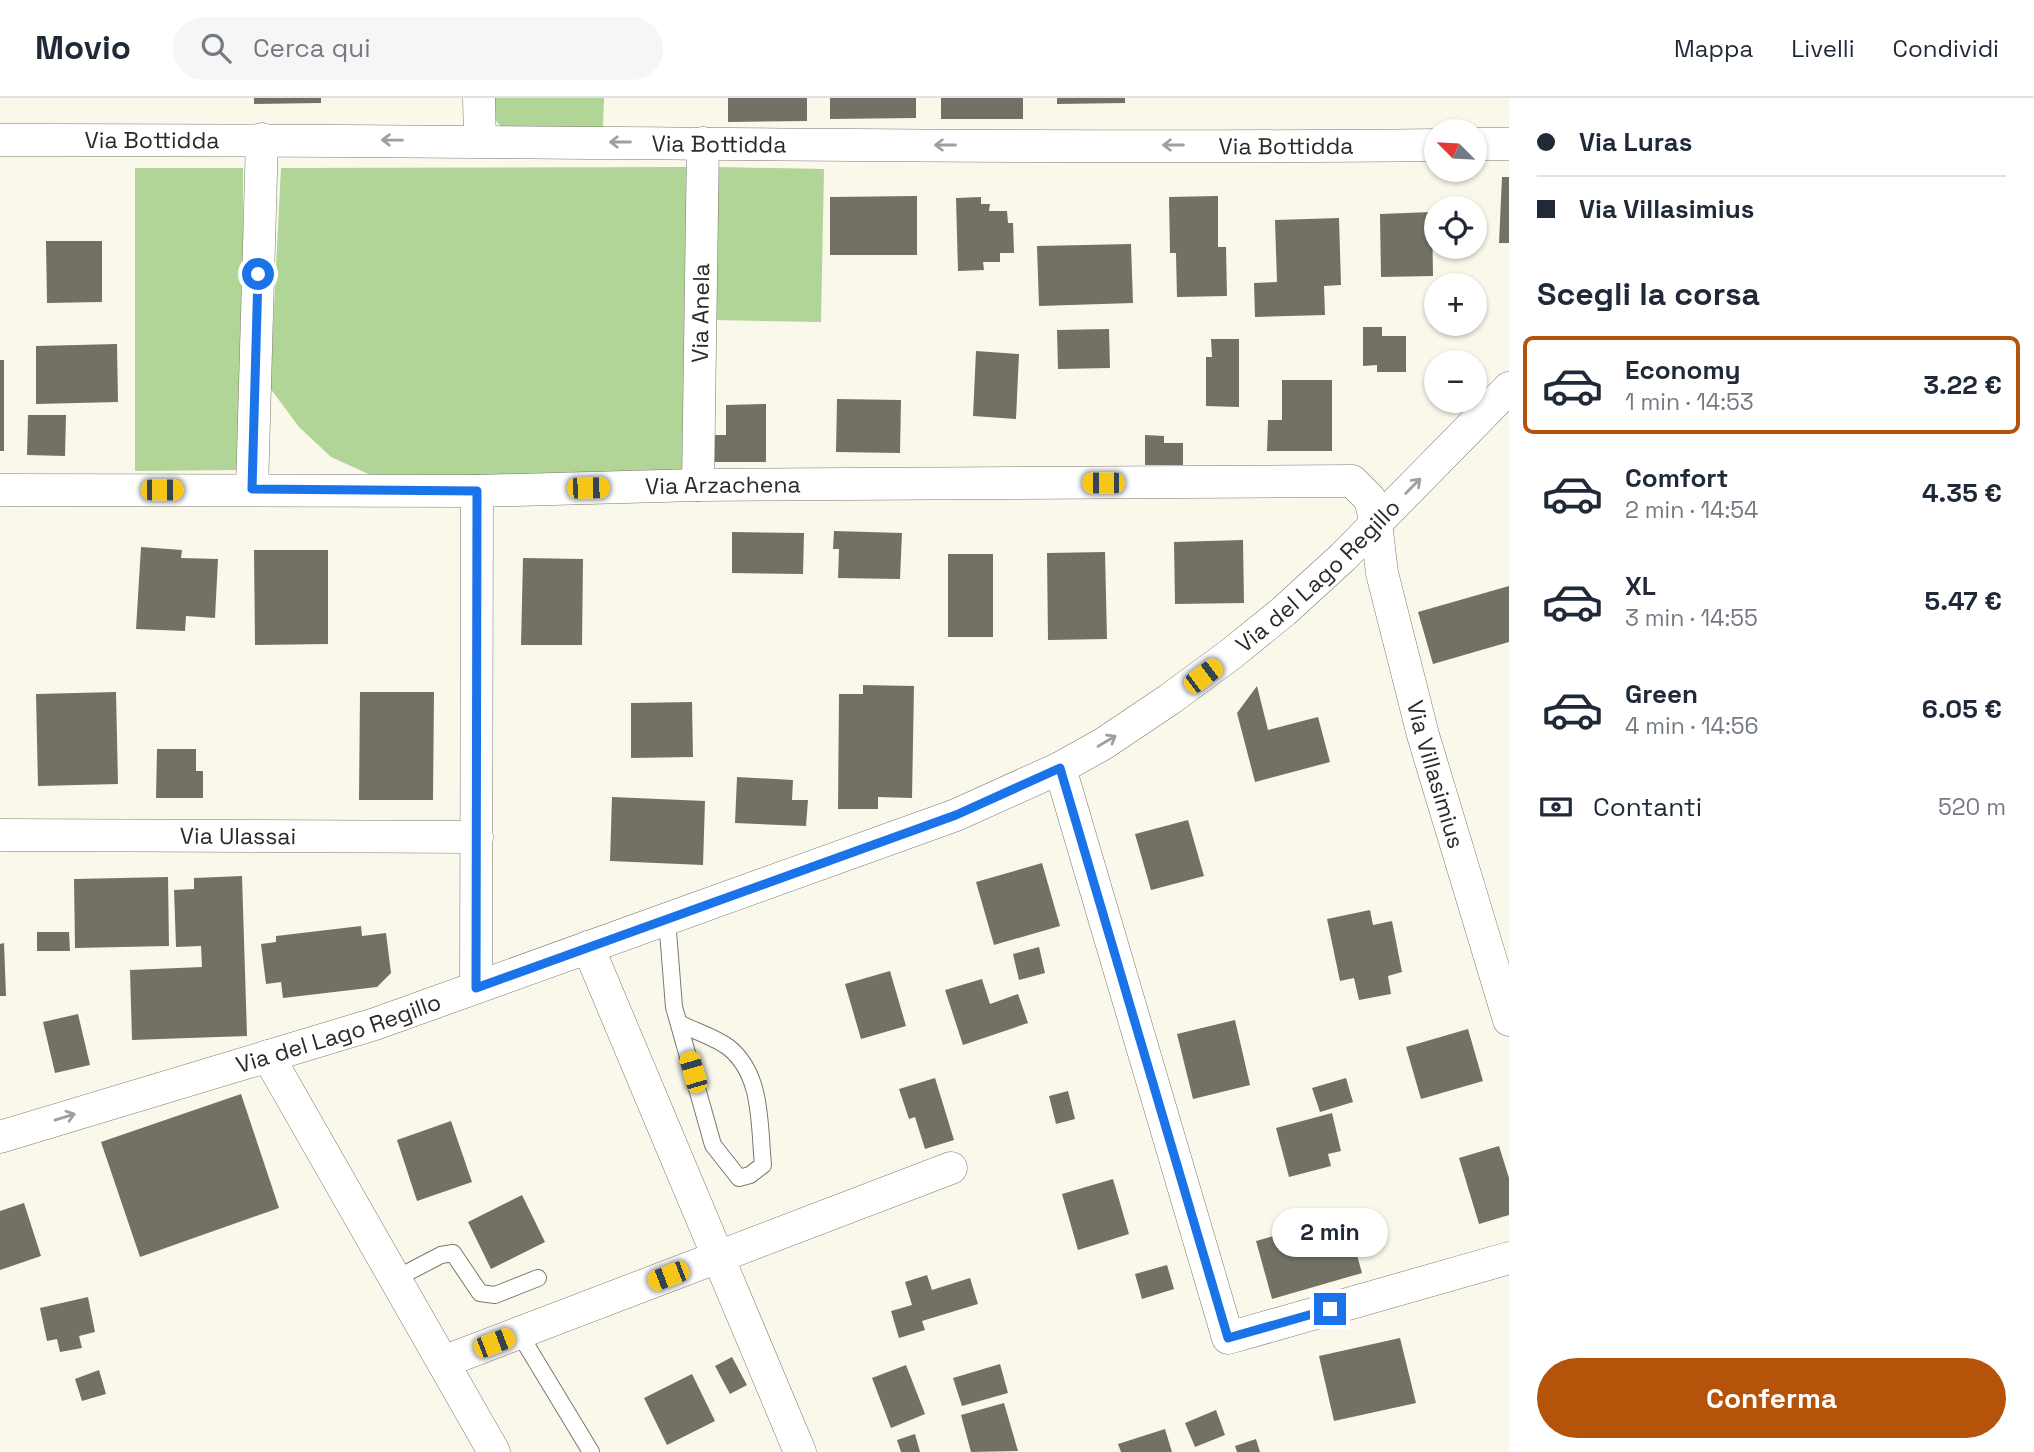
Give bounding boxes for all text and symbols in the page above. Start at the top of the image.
search box [173,17,663,80]
text: Movio [35,27,131,69]
icon: search [197,29,235,67]
text: Cerca qui [253,31,371,65]
text: Mappa [1674,33,1753,64]
text: Livelli [1791,33,1855,64]
text: Condividi [1893,33,1999,64]
north arrow [1424,119,1488,182]
map controls [1424,119,1487,413]
street label: Via Bottidda [85,125,220,155]
text: Via Luras [1579,125,1692,159]
street label: Via Bottidda [651,128,787,160]
street label: Via Bottidda [1218,131,1354,161]
one-way arrow [381,133,404,147]
one-way arrow [608,135,631,149]
one-way arrow [934,138,957,152]
one-way arrow [1161,138,1184,152]
text: Via Villasimius [1579,192,1754,226]
button: locate [1424,196,1487,259]
route start [242,258,274,290]
street label: Via Anela [685,263,716,363]
button: + [1424,273,1487,336]
text: Scegli la corsa [1537,274,1760,314]
button: − [1424,350,1487,413]
text: Economy [1625,353,1741,387]
icon: car [1541,354,1604,417]
text: 3.22 € [1923,368,2002,402]
text: 1 min · 14:53 [1625,387,1754,417]
text: Comfort [1625,461,1728,495]
icon: car [1541,462,1604,525]
street label: Via Arzachena [645,469,801,501]
car [1083,473,1125,494]
text: 4.35 € [1922,476,2002,510]
car [567,477,610,499]
one-way arrow [1404,478,1421,495]
car [142,480,184,501]
street label: Via del Lago Regillo [1230,493,1407,659]
text: 2 min · 14:54 [1625,495,1758,525]
text: XL [1625,569,1656,603]
icon: car [1541,570,1604,633]
text: 5.47 € [1925,584,2002,618]
text: 3 min · 14:55 [1625,603,1758,633]
car [1180,655,1227,697]
text: Green [1625,677,1698,711]
icon: car [1541,678,1604,741]
text: 6.05 € [1922,692,2002,726]
street label: Via Villasimius [1400,697,1471,852]
text: 4 min · 14:56 [1625,711,1759,741]
one-way arrow [1097,733,1117,747]
icon: cash [1537,788,1575,826]
text: Contanti [1593,790,1702,824]
text: 520 m [1938,792,2006,822]
street label: Via Ulassai [180,821,296,851]
street label: Via del Lago Regillo [232,986,445,1080]
car [678,1049,709,1095]
one-way arrow [54,1110,76,1123]
callout: 2 min [1272,1208,1388,1256]
text: 2 min [1300,1217,1360,1247]
car [645,1259,692,1293]
route end [1314,1293,1346,1325]
car [471,1326,518,1360]
button: Conferma [1537,1358,2006,1438]

